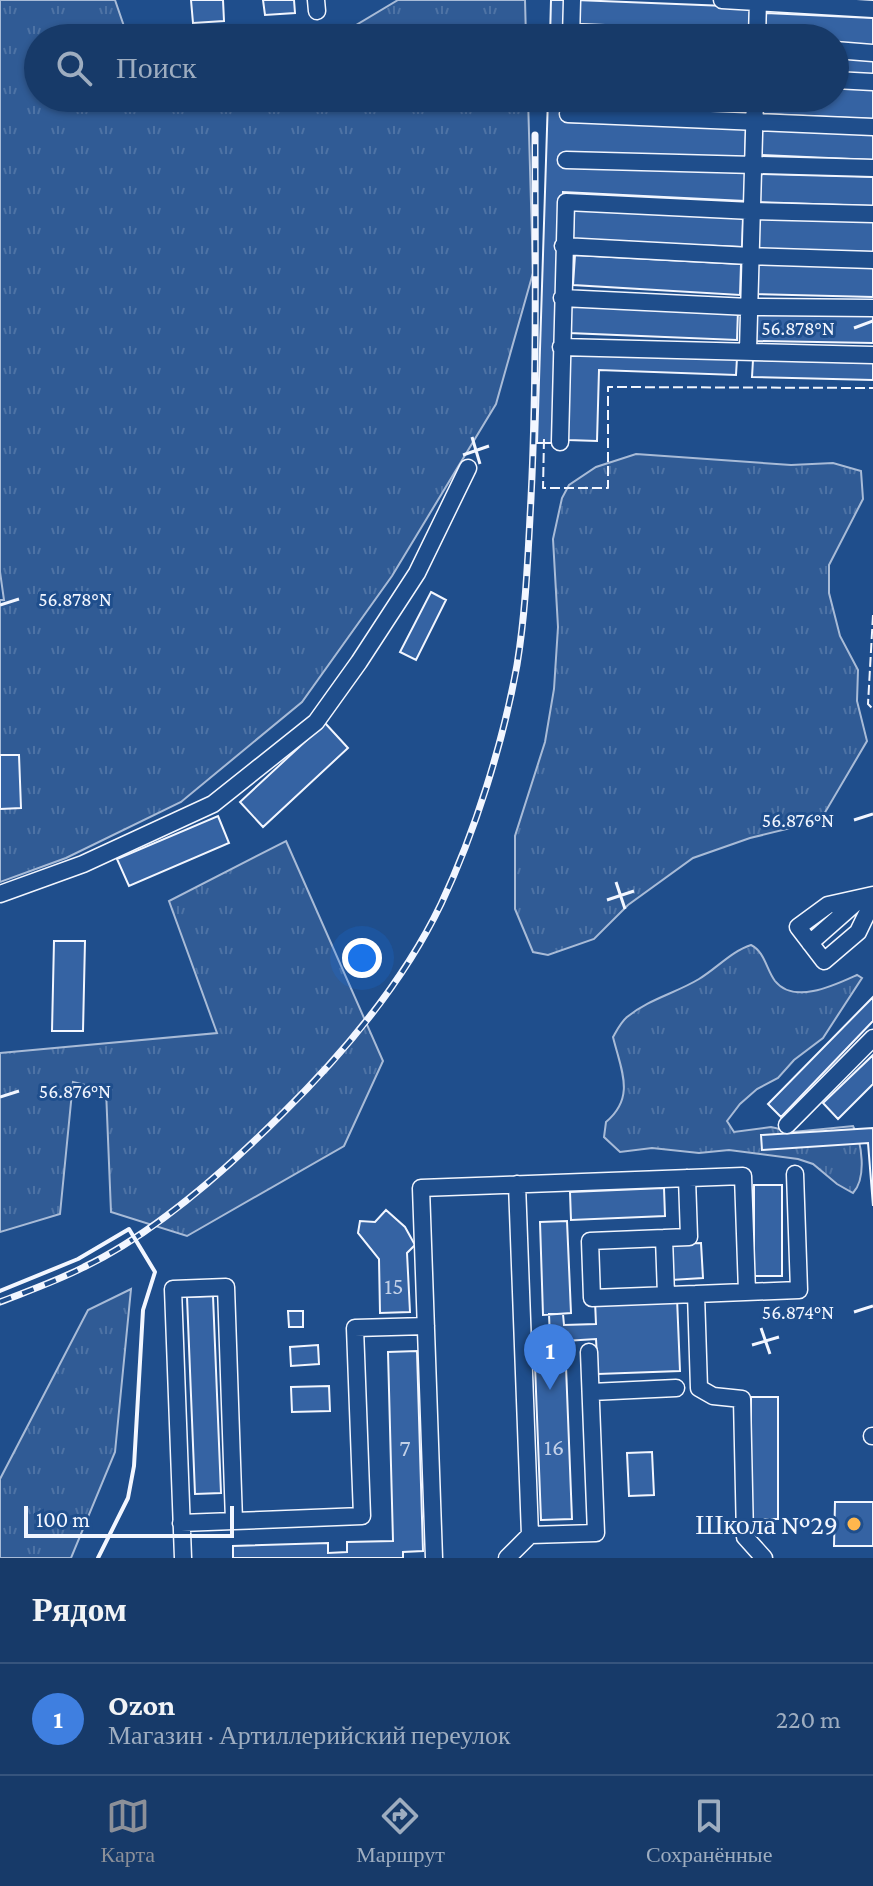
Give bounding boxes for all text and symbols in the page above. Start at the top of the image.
search box [24,24,849,112]
icon: search [52,46,96,90]
text: Поиск [116,51,197,84]
text: 56.878°N [761,317,835,339]
text: 56.878°N [38,588,112,610]
text: 56.876°N [762,809,834,831]
your location [342,938,382,978]
text: 56.876°N [39,1080,111,1102]
house number: 15 [384,1272,404,1299]
text: 56.874°N [762,1301,834,1323]
pin: 1 [524,1324,576,1390]
house number: 16 [544,1433,564,1460]
house number: 7 [399,1434,411,1461]
scale bar [24,1502,234,1538]
text: 100 m [36,1507,90,1532]
place label: Школа №29 [695,1509,838,1540]
marker: Школа №29 [845,1515,863,1533]
text: Рядом [32,1591,127,1628]
text: Ozon [108,1688,175,1721]
text: 1 [53,1705,63,1734]
text: 220 m [776,1705,841,1734]
text: Магазин · Артиллерийский переулок [108,1721,511,1750]
tab: Карта [101,1794,155,1868]
tab: Маршрут [356,1794,445,1868]
tab: Сохранённые [646,1794,772,1868]

